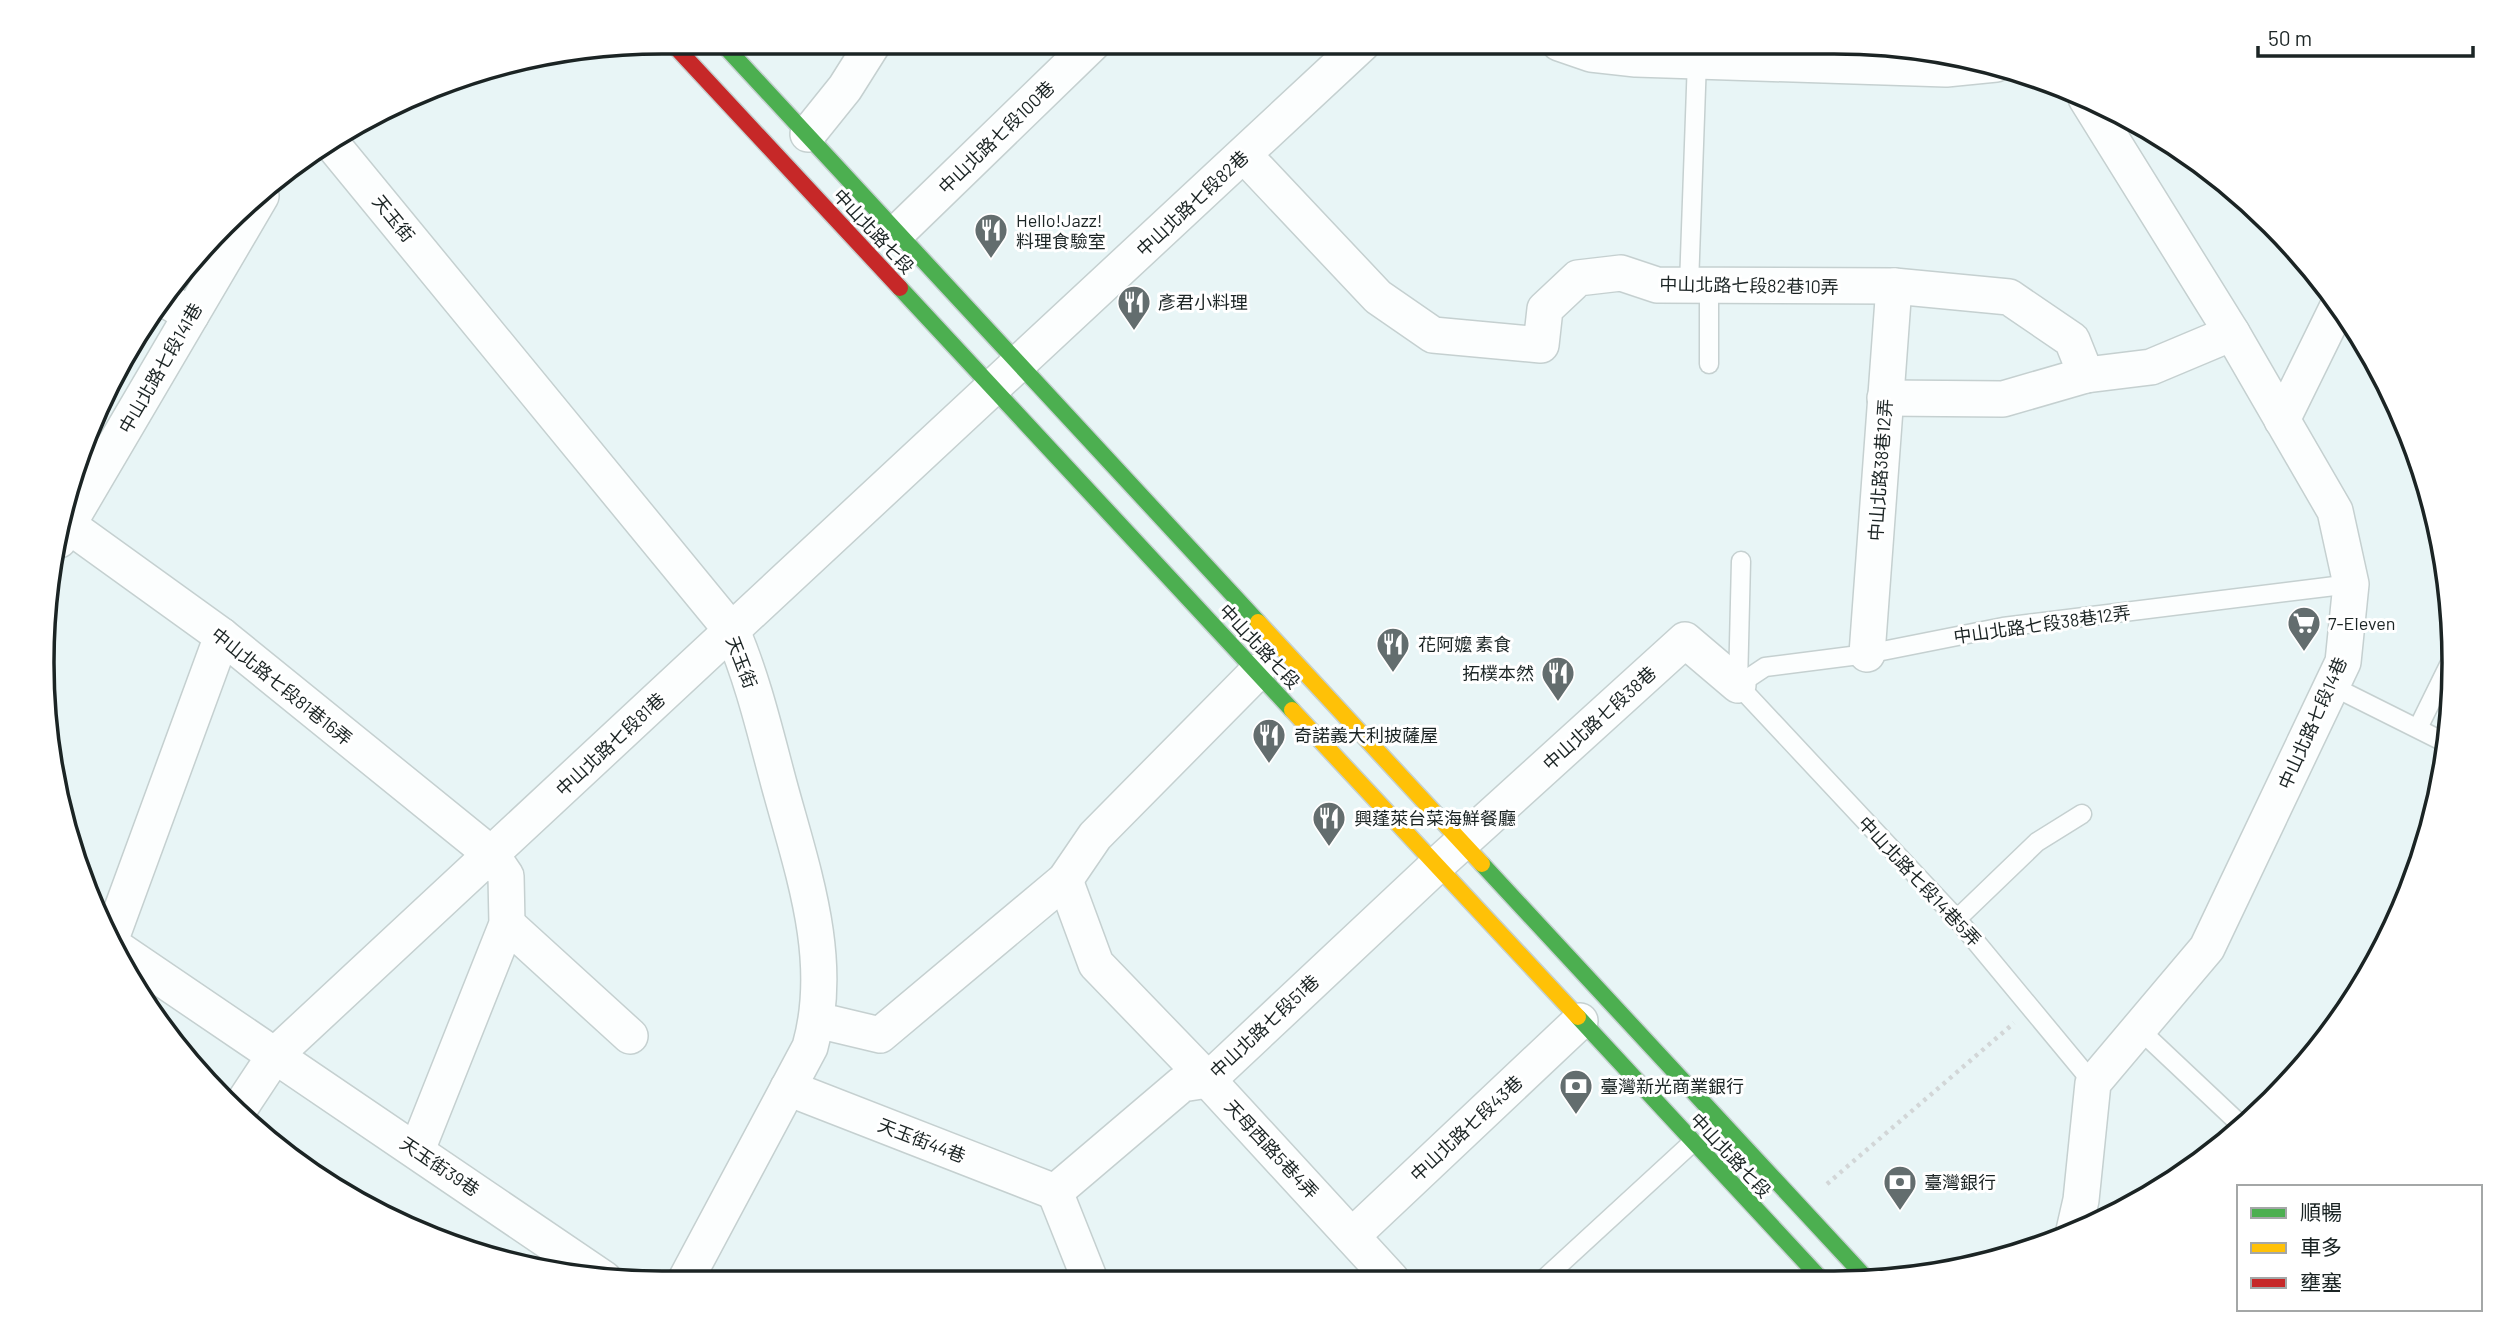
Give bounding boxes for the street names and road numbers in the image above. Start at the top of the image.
street label: 中山北路七段100巷 [933,76,1059,198]
street label: 中山北路七段82巷 [1131,145,1253,261]
street label: 中山北路七段 [829,184,919,278]
street label: 天玉街 [368,190,420,246]
street label: 中山北路七段82巷10弄 [1659,272,1839,298]
street label: 中山北路七段141巷 [114,299,206,437]
street label: 中山北路38巷12弄 [1864,398,1896,542]
street label: 中山北路七段 [1215,599,1305,693]
street label: 中山北路七段38巷12弄 [1952,601,2132,647]
street label: 中山北路七段81巷16弄 [207,622,357,750]
street label: 天玉街 [722,633,762,691]
street label: 中山北路七段14巷 [2273,654,2351,792]
street label: 中山北路七段38巷 [1538,661,1660,775]
street label: 中山北路七段81巷 [551,688,669,800]
street label: 中山北路七段14巷5弄 [1854,812,1986,950]
street label: 中山北路七段51巷 [1205,970,1323,1082]
street label: 中山北路七段43巷 [1405,1070,1527,1186]
street label: 天母西路5巷4弄 [1221,1095,1323,1203]
street label: 中山北路七段 [1686,1108,1776,1202]
street label: 天玉街44巷 [875,1113,969,1167]
street label: 天玉街39巷 [396,1132,484,1200]

